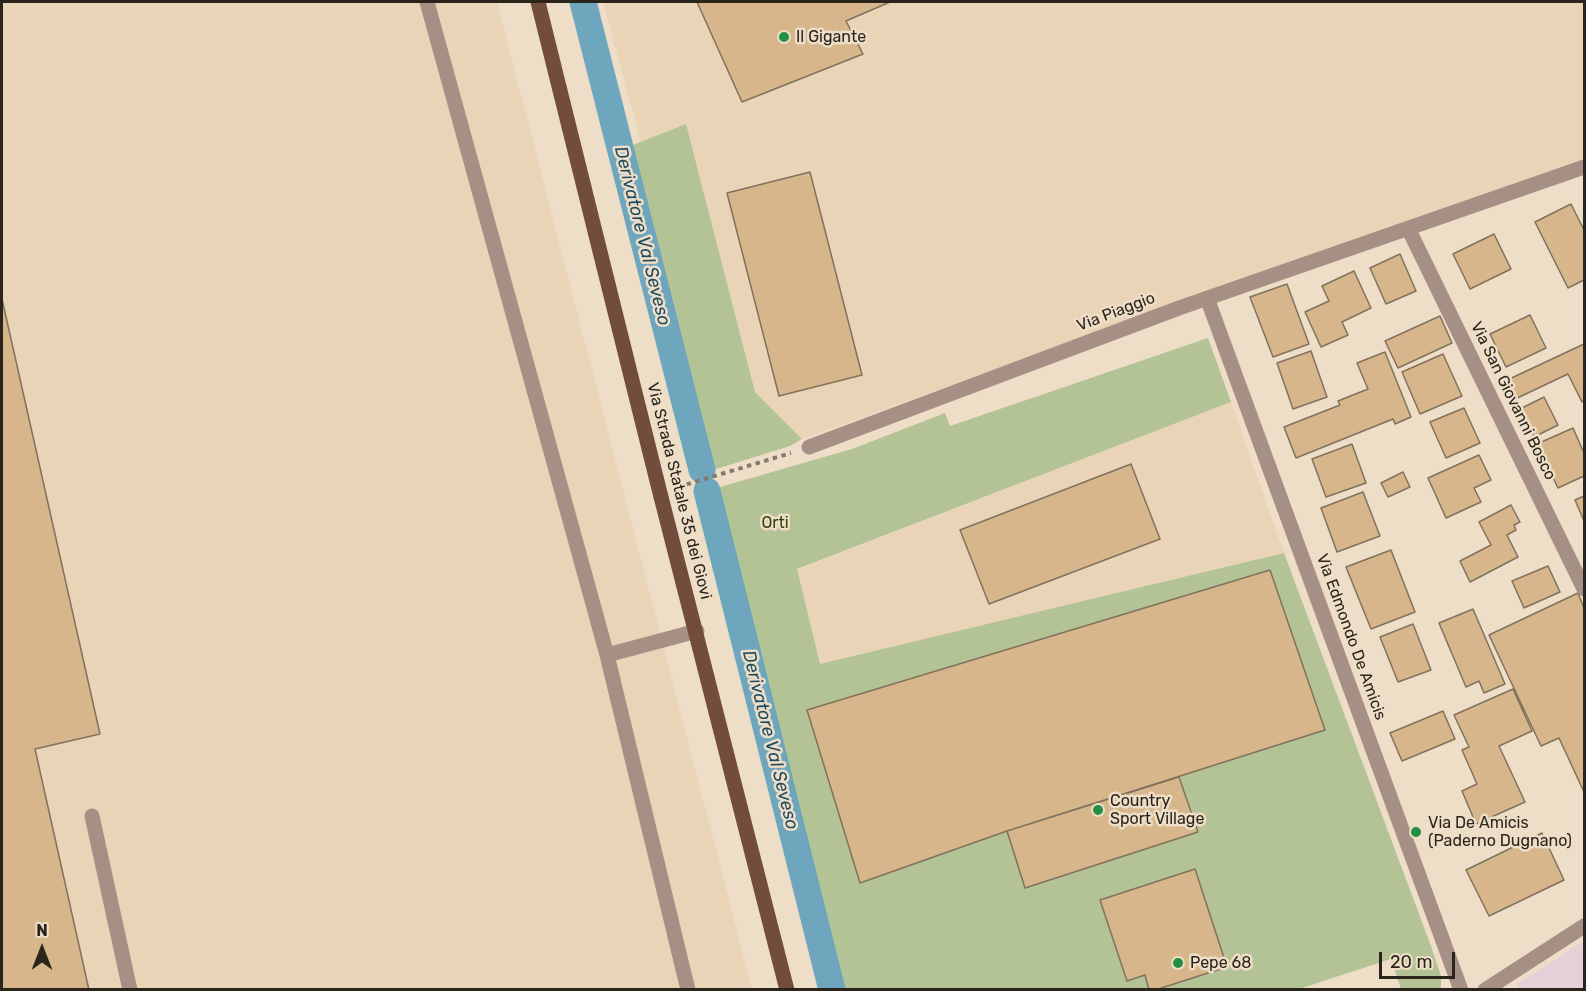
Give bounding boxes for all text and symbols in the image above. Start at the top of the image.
place label: Il Gigante [796,27,866,47]
marker: Il Gigante [777,30,791,44]
water label: Derivatore Val Seveso [609,144,675,328]
street label: Via Piaggio [1074,288,1158,336]
street label: Via San Giovanni Bosco [1466,319,1560,483]
street label: Via Strada Statale 35 dei Giovi [643,381,715,601]
park label: Orti [761,513,789,533]
street label: Via Edmondo De Amicis [1312,551,1390,723]
water label: Derivatore Val Seveso [737,648,803,832]
place label: Country Sport Village [1110,791,1204,829]
marker: Country Sport Village [1091,803,1105,817]
place label: Via De Amicis (Paderno Dugnano) [1428,813,1572,851]
marker: Via De Amicis (Paderno Dugnano) [1409,825,1423,839]
north arrow [12,919,72,979]
text: N [36,921,48,940]
scale bar [1382,940,1458,978]
text: 20 m [1390,951,1432,973]
place label: Pepe 68 [1190,953,1251,973]
marker: Pepe 68 [1171,956,1185,970]

